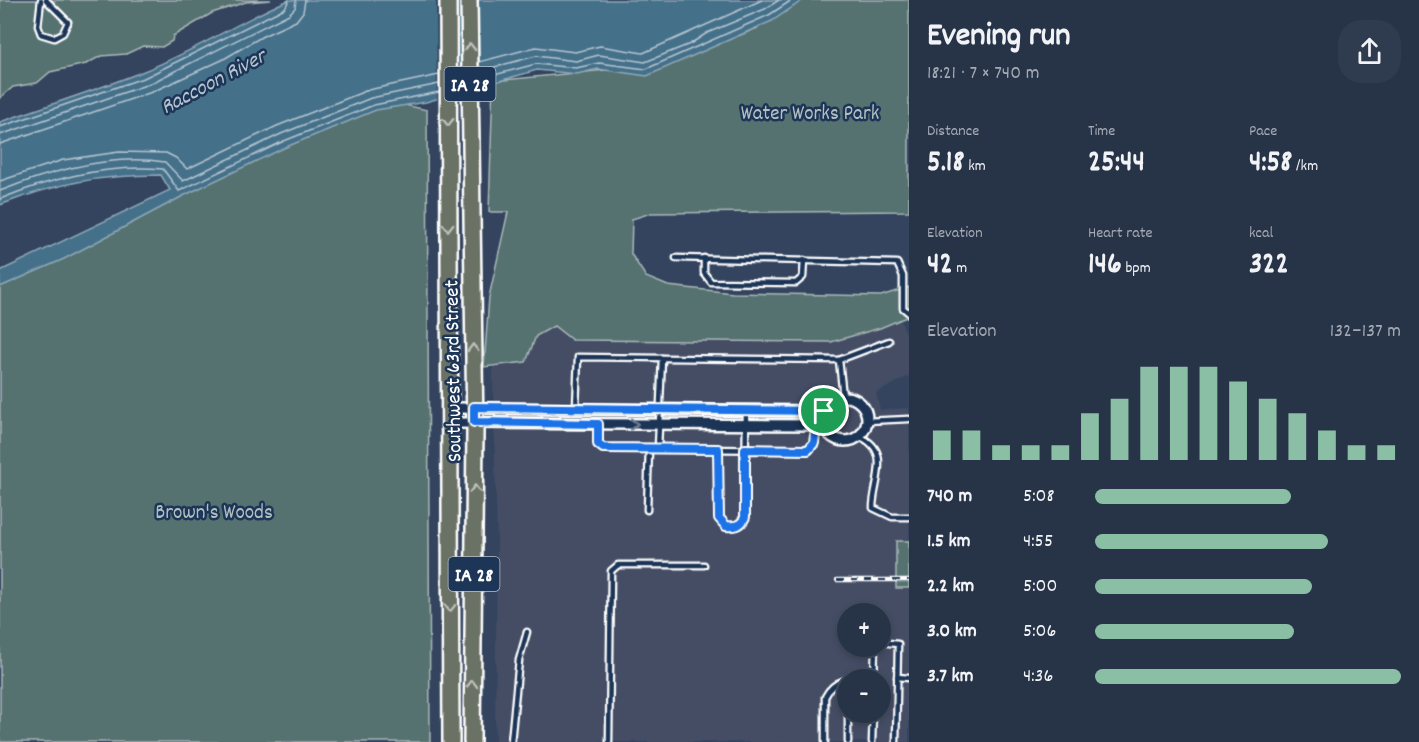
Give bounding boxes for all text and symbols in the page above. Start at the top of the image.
text: Evening run [927,14,1071,61]
button: share [1338,20,1401,83]
water label: Raccoon River [155,41,274,124]
one-way arrow [464,43,476,52]
text: 18:21 · 7 × 740 m [927,60,1039,88]
road number: IA 28 [444,67,496,101]
park label: Water Works Park [741,100,879,130]
one-way arrow [442,117,454,126]
text: Distance [927,120,979,143]
text: Time [1088,120,1115,143]
text: Pace [1249,120,1277,143]
text: 5.18 [927,143,964,186]
text: 25:44 [1088,143,1145,186]
text: 4:58 [1249,143,1292,186]
text: km [964,155,986,178]
text: /km [1292,155,1318,178]
one-way arrow [442,222,454,231]
text: Elevation [927,222,983,245]
text: Heart rate [1088,222,1153,245]
text: kcal [1249,222,1273,245]
text: 42 [927,245,953,288]
text: 146 [1088,245,1122,288]
text: 322 [1249,245,1289,288]
text: m [953,257,967,280]
text: bpm [1122,257,1151,280]
street label: Southwest 63rd Street [438,279,472,462]
text: Elevation [927,318,997,346]
text: 132–137 m [1330,318,1401,346]
one-way arrow [467,344,479,353]
pin [798,385,849,436]
icon: arrive [807,394,840,427]
one-way arrow [629,418,638,430]
text: 740 m [927,483,972,511]
text: 5:08 [1023,483,1055,511]
one-way arrow [469,484,481,493]
park label: Brown's Woods [155,499,273,529]
text: 1.5 km [927,528,970,556]
text: 4:55 [1023,528,1053,556]
road number: IA 28 [448,557,500,591]
text: 2.2 km [927,573,974,601]
text: 5:00 [1023,573,1057,601]
one-way arrow [444,603,456,612]
map controls [837,603,891,723]
button: + [837,603,891,657]
text: 3.0 km [927,618,977,646]
text: 5:06 [1023,618,1056,646]
text: 3.7 km [927,663,973,691]
text: 4:36 [1023,663,1053,691]
button: − [837,669,891,723]
one-way arrow [466,679,479,688]

